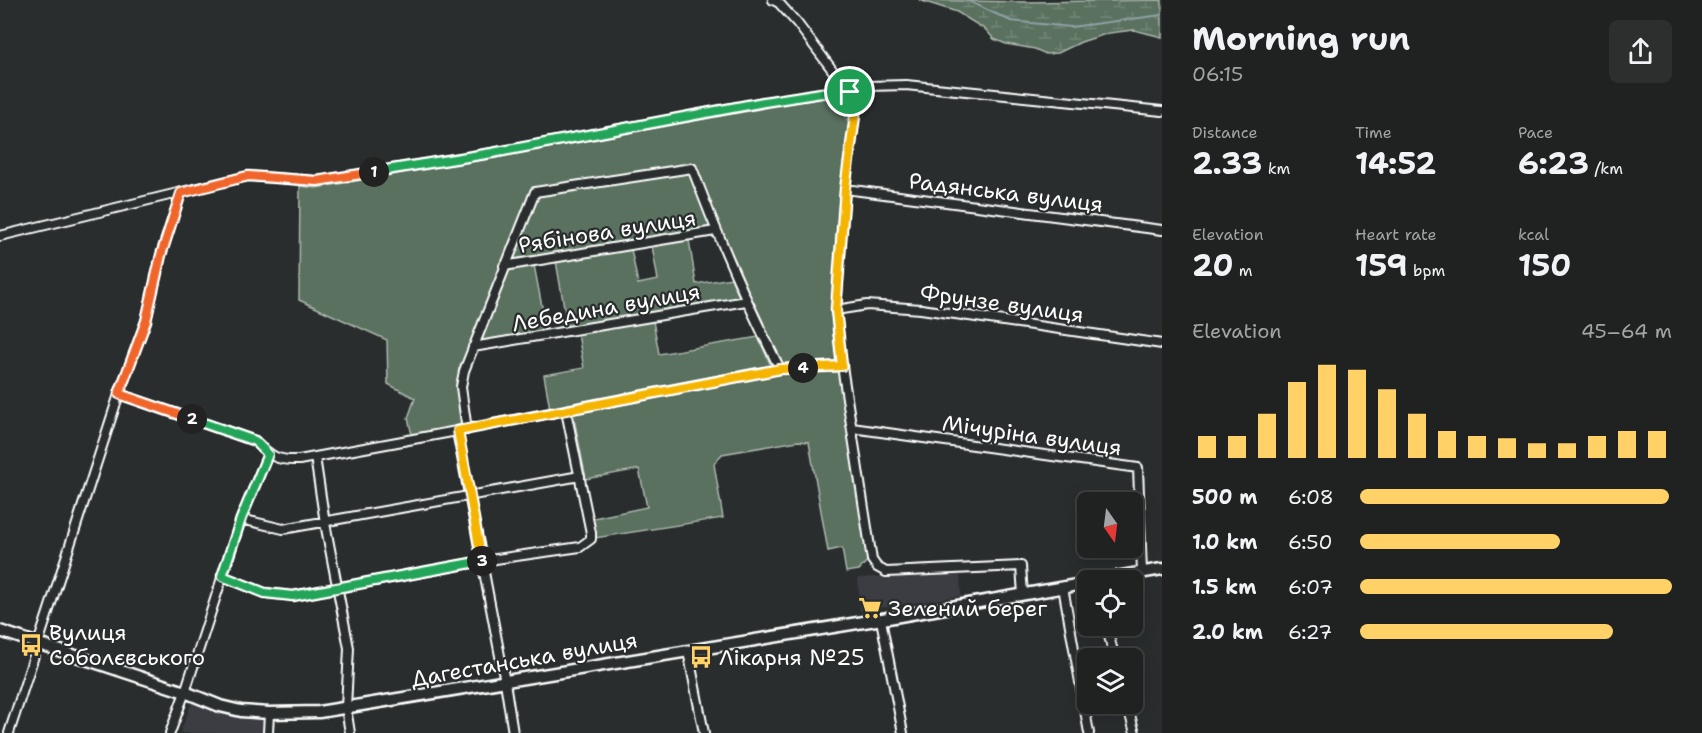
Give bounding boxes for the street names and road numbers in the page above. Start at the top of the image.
street label: Радянська вулиця [907,166,1105,219]
street label: Рябінова вулиця [516,203,698,260]
street label: Лебедина вулиця [510,277,702,338]
street label: Фрунзе вулиця [918,278,1086,329]
street label: Мічуріна вулиця [940,409,1123,462]
street label: Дагестанська вулиця [409,625,640,694]

